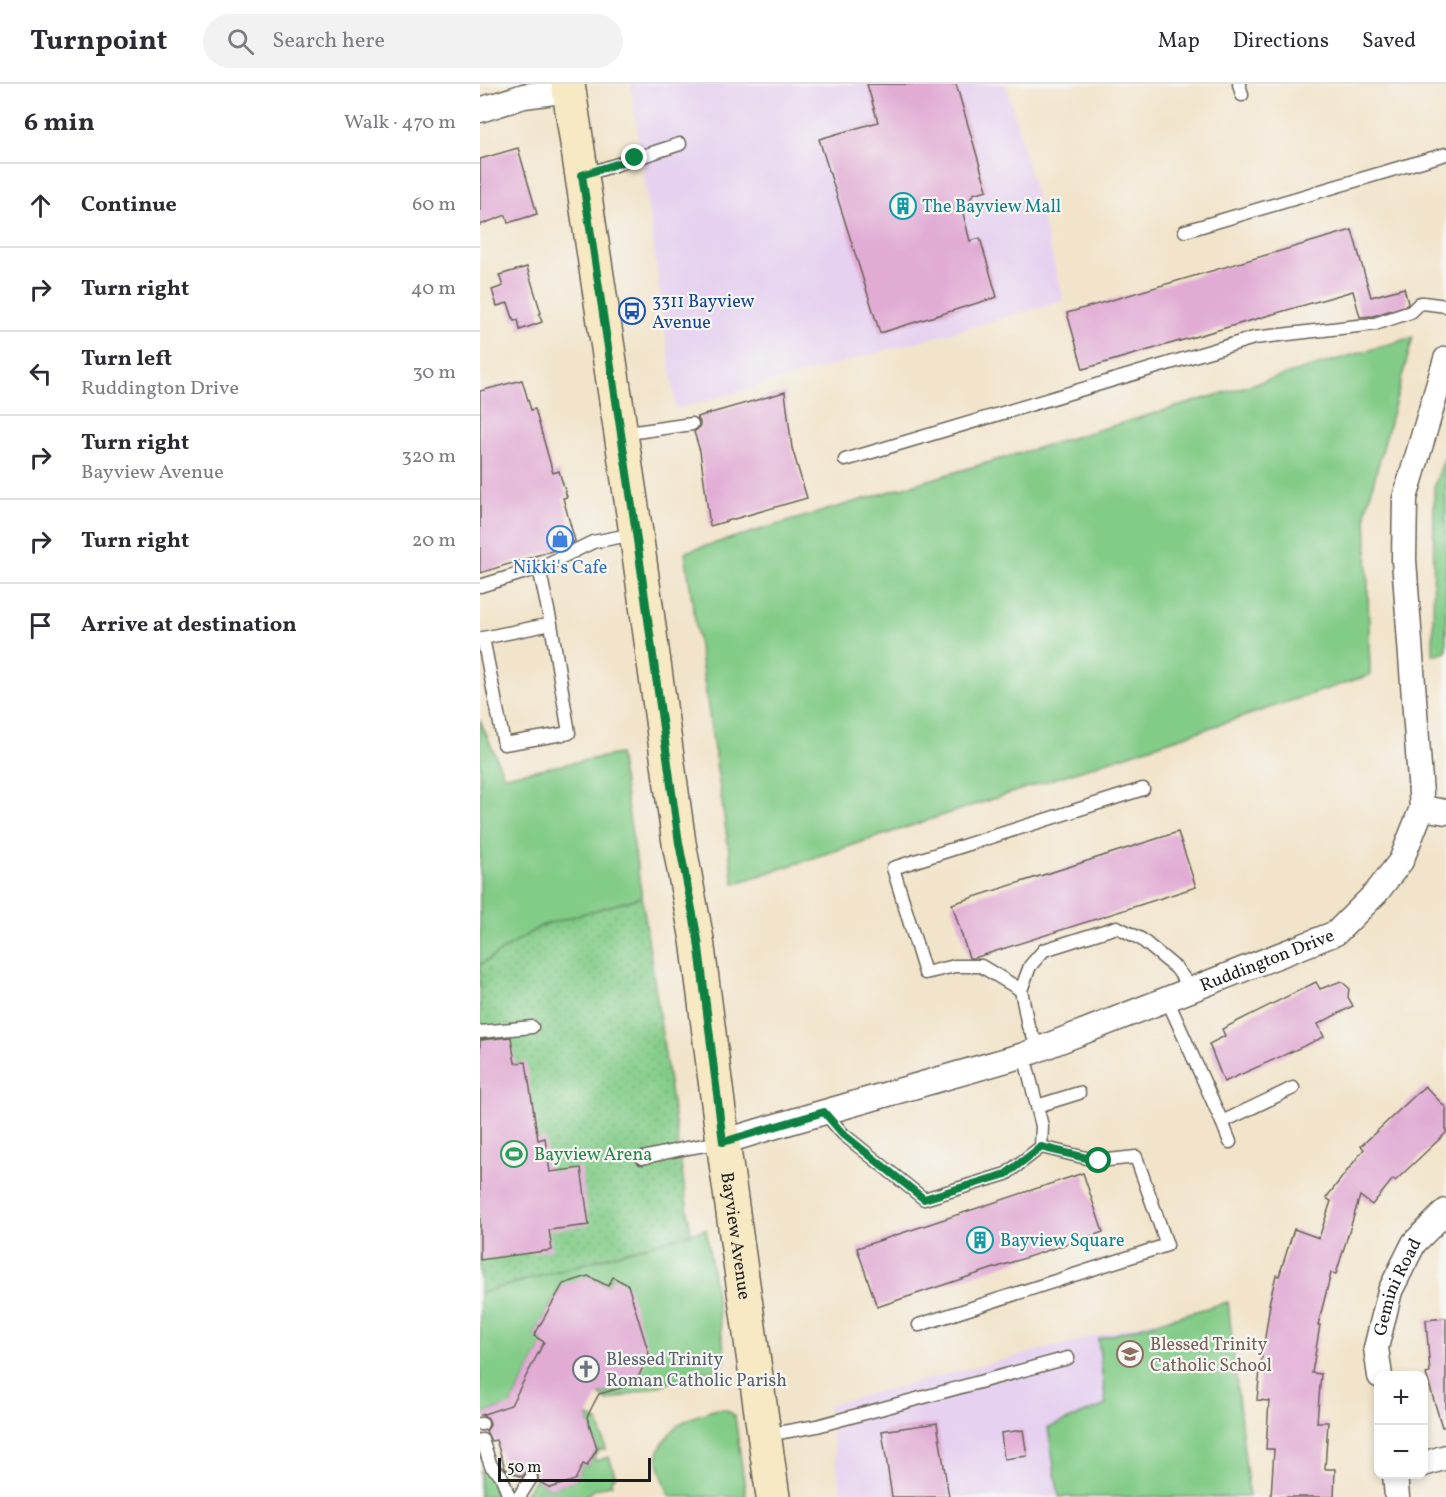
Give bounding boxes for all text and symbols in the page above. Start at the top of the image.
search box [203,14,623,68]
text: Turnpoint [30,22,167,61]
icon: search [224,25,257,58]
text: Search here [272,26,385,57]
text: Map [1158,27,1200,56]
text: Directions [1233,27,1329,56]
text: Saved [1362,27,1416,56]
text: 6 min [24,105,95,141]
text: Walk · 470 m [344,109,456,137]
route end [621,144,647,170]
icon: ahead [24,189,57,222]
text: Continue [81,190,177,221]
text: 60 m [412,191,456,219]
building icon: The Bayview Mall [888,191,918,221]
place label: The Bayview Mall [922,195,1061,220]
icon: right [24,273,57,306]
text: Turn right [81,274,189,305]
text: 40 m [411,275,456,303]
place label: 3311 Bayview Avenue [652,290,755,336]
bus stop icon: 3311 Bayview Avenue [617,296,647,326]
text: Turn left [81,344,172,375]
icon: left [24,357,57,390]
text: 30 m [412,359,456,387]
text: Ruddington Drive [81,375,239,403]
text: Turn right [81,428,189,459]
icon: right [24,441,57,474]
text: 320 m [401,443,456,471]
text: Bayview Avenue [81,459,224,487]
shop icon: Nikki's Cafe [545,524,575,554]
icon: right [24,525,57,558]
text: Turn right [81,526,189,557]
text: 20 m [412,527,456,555]
place label: Nikki's Cafe [513,556,607,581]
icon: arrive [24,609,57,642]
text: Arrive at destination [81,610,297,641]
street label: Ruddington Drive [1197,924,1338,999]
sports icon: Bayview Arena [499,1139,529,1169]
place label: Bayview Arena [534,1143,652,1168]
route start [1085,1147,1111,1173]
street label: Bayview Avenue [713,1170,756,1301]
building icon: Bayview Square [965,1225,995,1255]
place label: Bayview Square [1000,1229,1125,1254]
street label: Gemini Road [1368,1234,1428,1339]
place label: Blessed Trinity Catholic School [1150,1333,1272,1379]
school or university icon: Blessed Trinity Catholic School [1115,1339,1145,1369]
place label: Blessed Trinity Roman Catholic Parish [606,1348,787,1394]
church icon: Blessed Trinity Roman Catholic Parish [571,1354,601,1384]
map controls [1374,1371,1428,1479]
button: + [1374,1371,1428,1425]
button: − [1374,1425,1428,1479]
scale bar [498,1455,651,1482]
text: 50 m [507,1457,541,1479]

